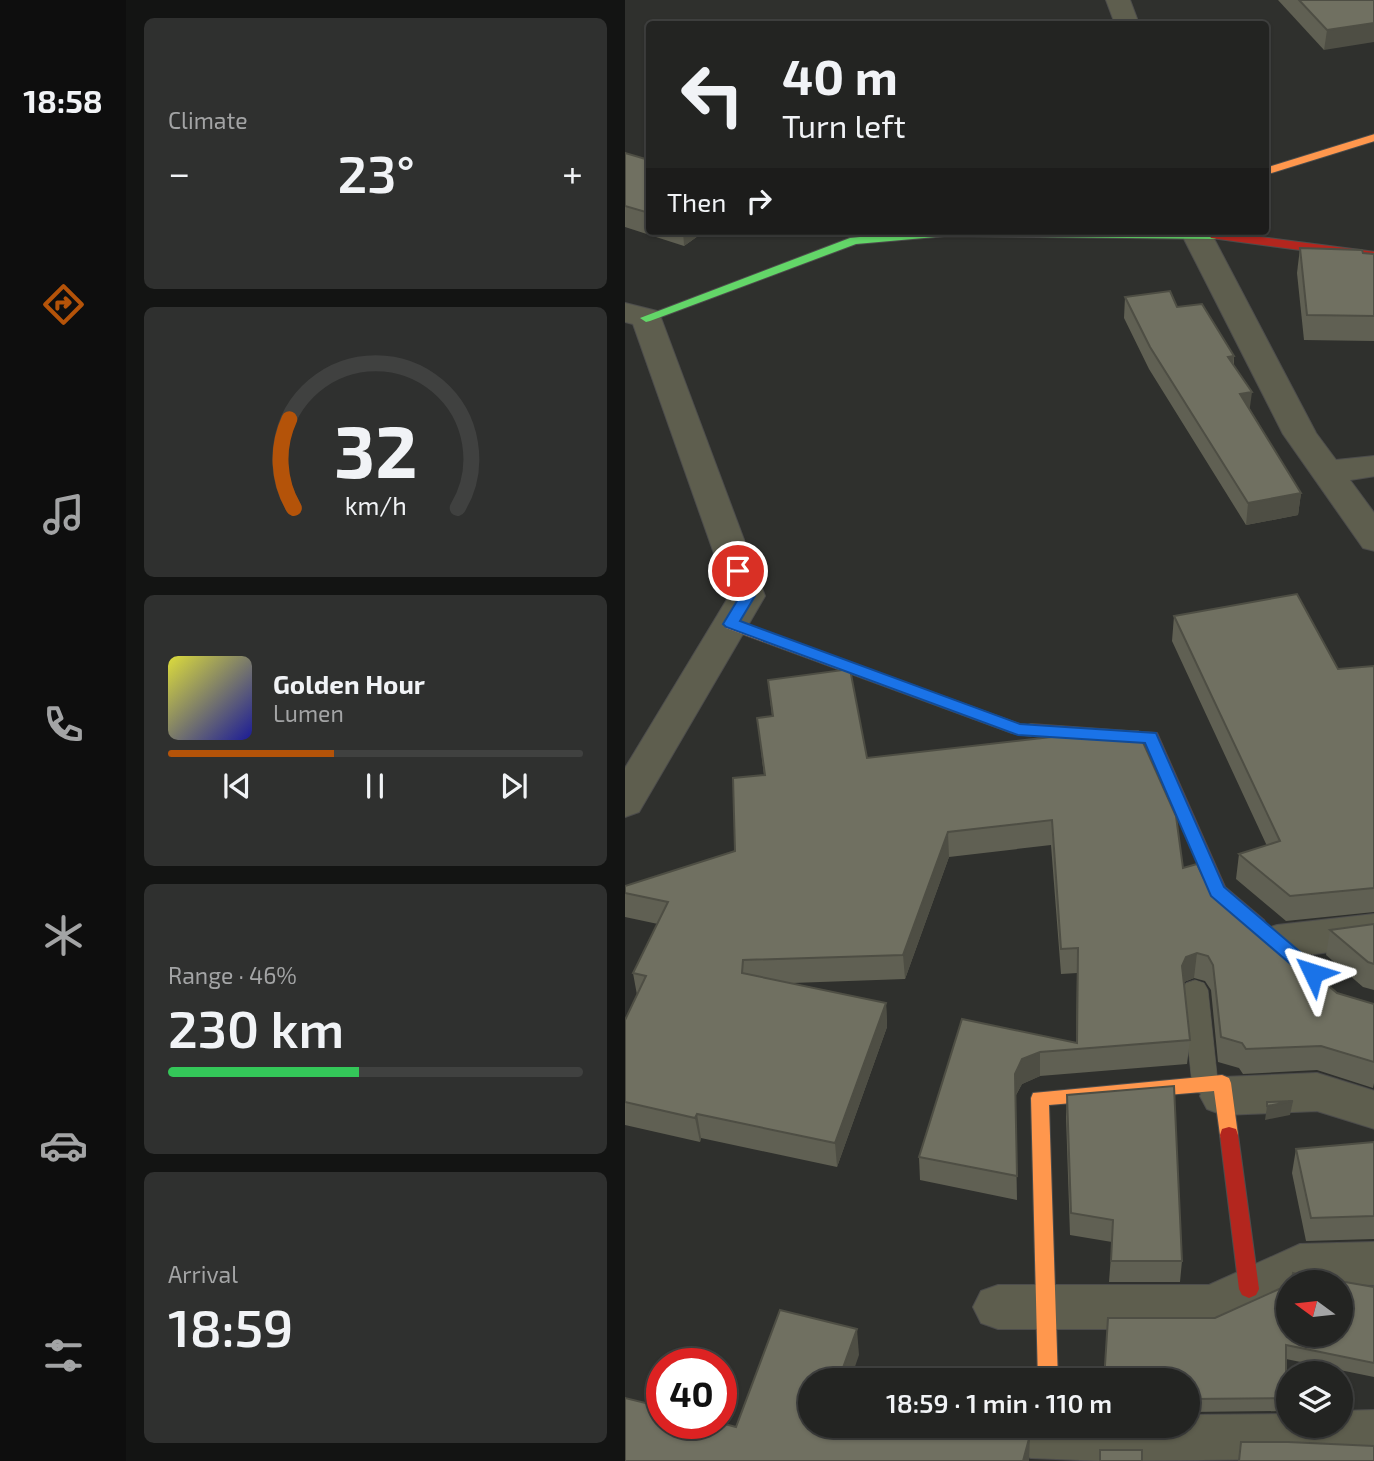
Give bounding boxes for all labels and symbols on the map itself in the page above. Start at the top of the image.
pin [708,541,768,601]
position arrow [1276,936,1350,1010]
north arrow [1276,1270,1353,1348]
speed limit sign: 40 [646,1348,737,1439]

